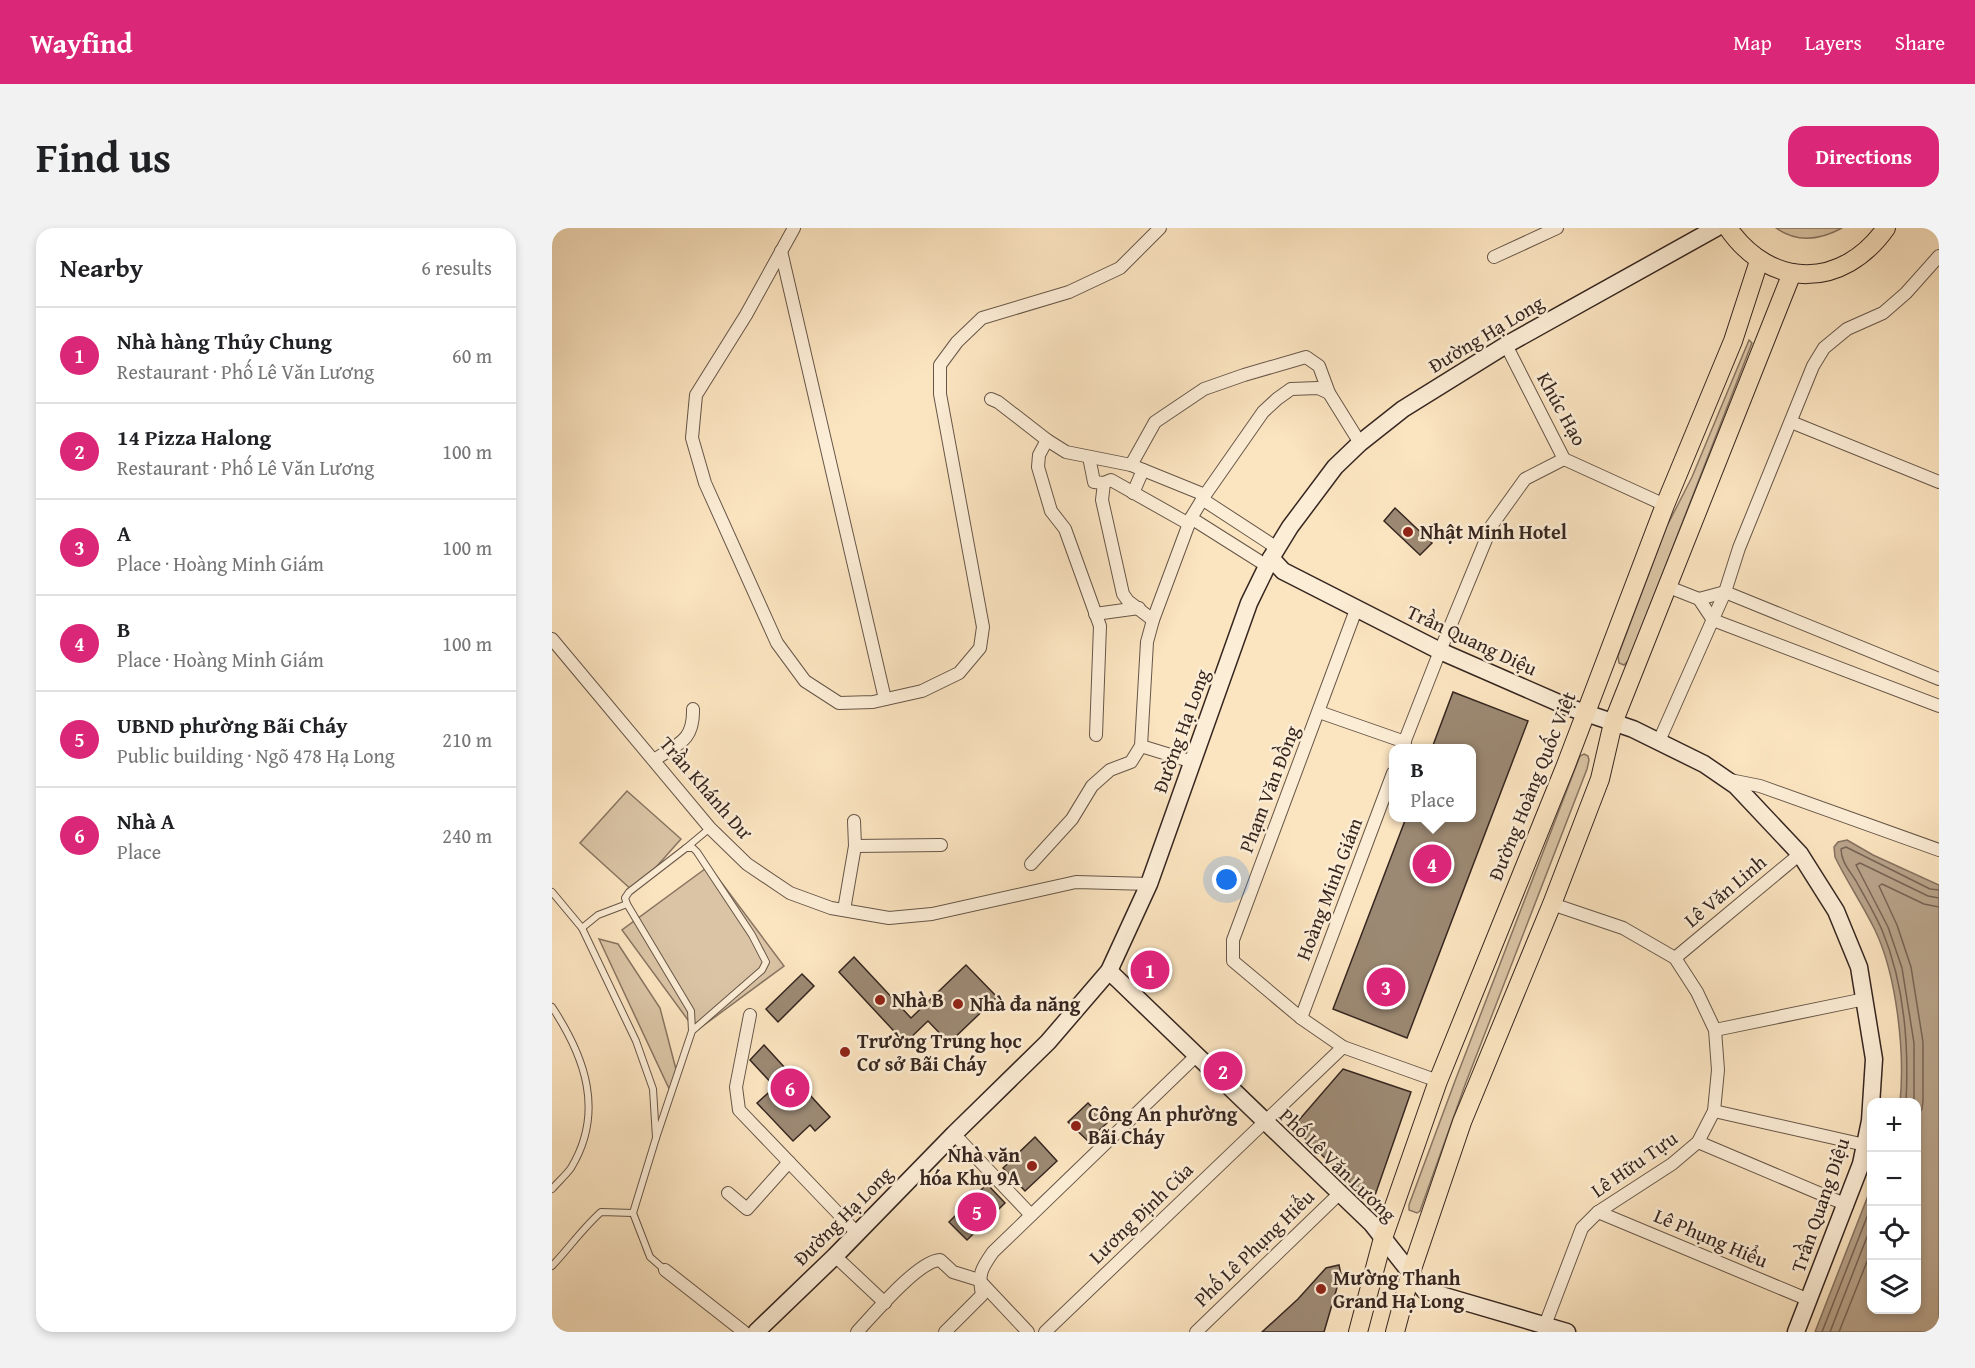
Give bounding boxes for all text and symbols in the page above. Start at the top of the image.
text: Wayfind [30,22,132,63]
text: Map [1733,27,1772,58]
text: Layers [1805,27,1862,58]
text: Share [1895,27,1945,58]
text: Find us [36,126,171,187]
button: Directions [1788,126,1939,187]
text: Nearby [60,248,143,287]
text: 6 results [421,253,492,282]
street label: Đường Hạ Long [1423,288,1549,379]
text: Nhà hàng Thủy Chung [117,325,332,357]
text: 1 [74,341,85,370]
text: 60 m [452,341,492,370]
text: Restaurant · Phố Lê Văn Lương [117,357,374,386]
street label: Khúc Hạo [1530,367,1595,451]
text: 14 Pizza Halong [117,421,271,453]
text: 2 [74,437,85,466]
text: 100 m [442,437,492,466]
text: Restaurant · Phố Lê Văn Lương [117,453,374,482]
text: A [117,517,131,549]
place label: Nhật Minh Hotel [1420,517,1567,546]
marker: Nhật Minh Hotel [1401,525,1415,539]
text: 3 [74,533,85,562]
text: 100 m [442,533,492,562]
text: Place · Hoàng Minh Giám [117,549,324,578]
street label: Trần Quang Diệu [1402,597,1542,682]
text: B [117,613,131,645]
text: 4 [74,629,85,658]
text: 100 m [442,629,492,658]
text: Place · Hoàng Minh Giám [117,645,324,674]
street label: Đường Hạ Long [1145,665,1216,797]
street label: Đường Hoàng Quốc Việt [1480,687,1583,885]
text: UBND phường Bãi Cháy [117,709,347,741]
street label: Phạm Văn Đồng [1231,721,1306,857]
text: 5 [74,725,85,754]
text: 210 m [442,725,492,754]
street label: Trần Khánh Dư [653,730,760,846]
text: Public building · Ngõ 478 Hạ Long [117,741,395,770]
popup [1389,744,1476,822]
text: B [1410,753,1424,785]
text: Place [1410,785,1455,814]
text: Nhà A [117,805,175,837]
street label: Hoàng Minh Giám [1288,813,1369,964]
text: 6 [74,821,85,850]
text: 240 m [442,821,492,850]
text: Place [117,837,161,866]
pin: 4 [1412,842,1452,886]
street label: Lê Văn Linh [1677,848,1772,934]
your location [1212,865,1241,894]
pin: 1 [1130,948,1170,992]
pin: 3 [1366,964,1406,1010]
place label: Nhà B [892,985,944,1014]
place label: Nhà đa năng [970,989,1081,1018]
marker: Nhà B [873,993,887,1007]
marker: Nhà đa năng [951,997,965,1011]
place label: Trường Trung học Cơ sở Bãi Cháy [857,1026,1022,1078]
marker: Trường Trung học Cơ sở Bãi Cháy [838,1045,852,1059]
pin: 2 [1204,1048,1242,1094]
pin: 6 [770,1066,810,1110]
map controls [1867,1098,1921,1314]
button: + [1867,1098,1921,1152]
place label: Công An phường Bãi Cháy [1088,1099,1238,1151]
street label: Phố Lê Văn Lương [1273,1101,1403,1228]
marker: Công An phường Bãi Cháy [1069,1119,1083,1133]
street label: Lê Hữu Tựu [1585,1123,1683,1204]
street label: Trần Quang Diệu [1783,1134,1856,1276]
place label: Nhà văn hóa Khu 9A [919,1140,1020,1192]
button: − [1867,1152,1921,1206]
street label: Lương Định Của [1082,1155,1200,1270]
street label: Đường Hạ Long [787,1159,899,1272]
marker: Nhà văn hóa Khu 9A [1025,1159,1039,1173]
street label: Phố Lê Phụng Hiểu [1187,1182,1321,1313]
pin: 5 [958,1190,996,1234]
street label: Lê Phụng Hiểu [1650,1201,1773,1275]
button: locate [1867,1206,1921,1260]
button: layers [1867,1260,1921,1314]
place label: Mường Thanh Grand Hạ Long [1333,1263,1464,1315]
marker: Mường Thanh Grand Hạ Long [1314,1282,1328,1296]

